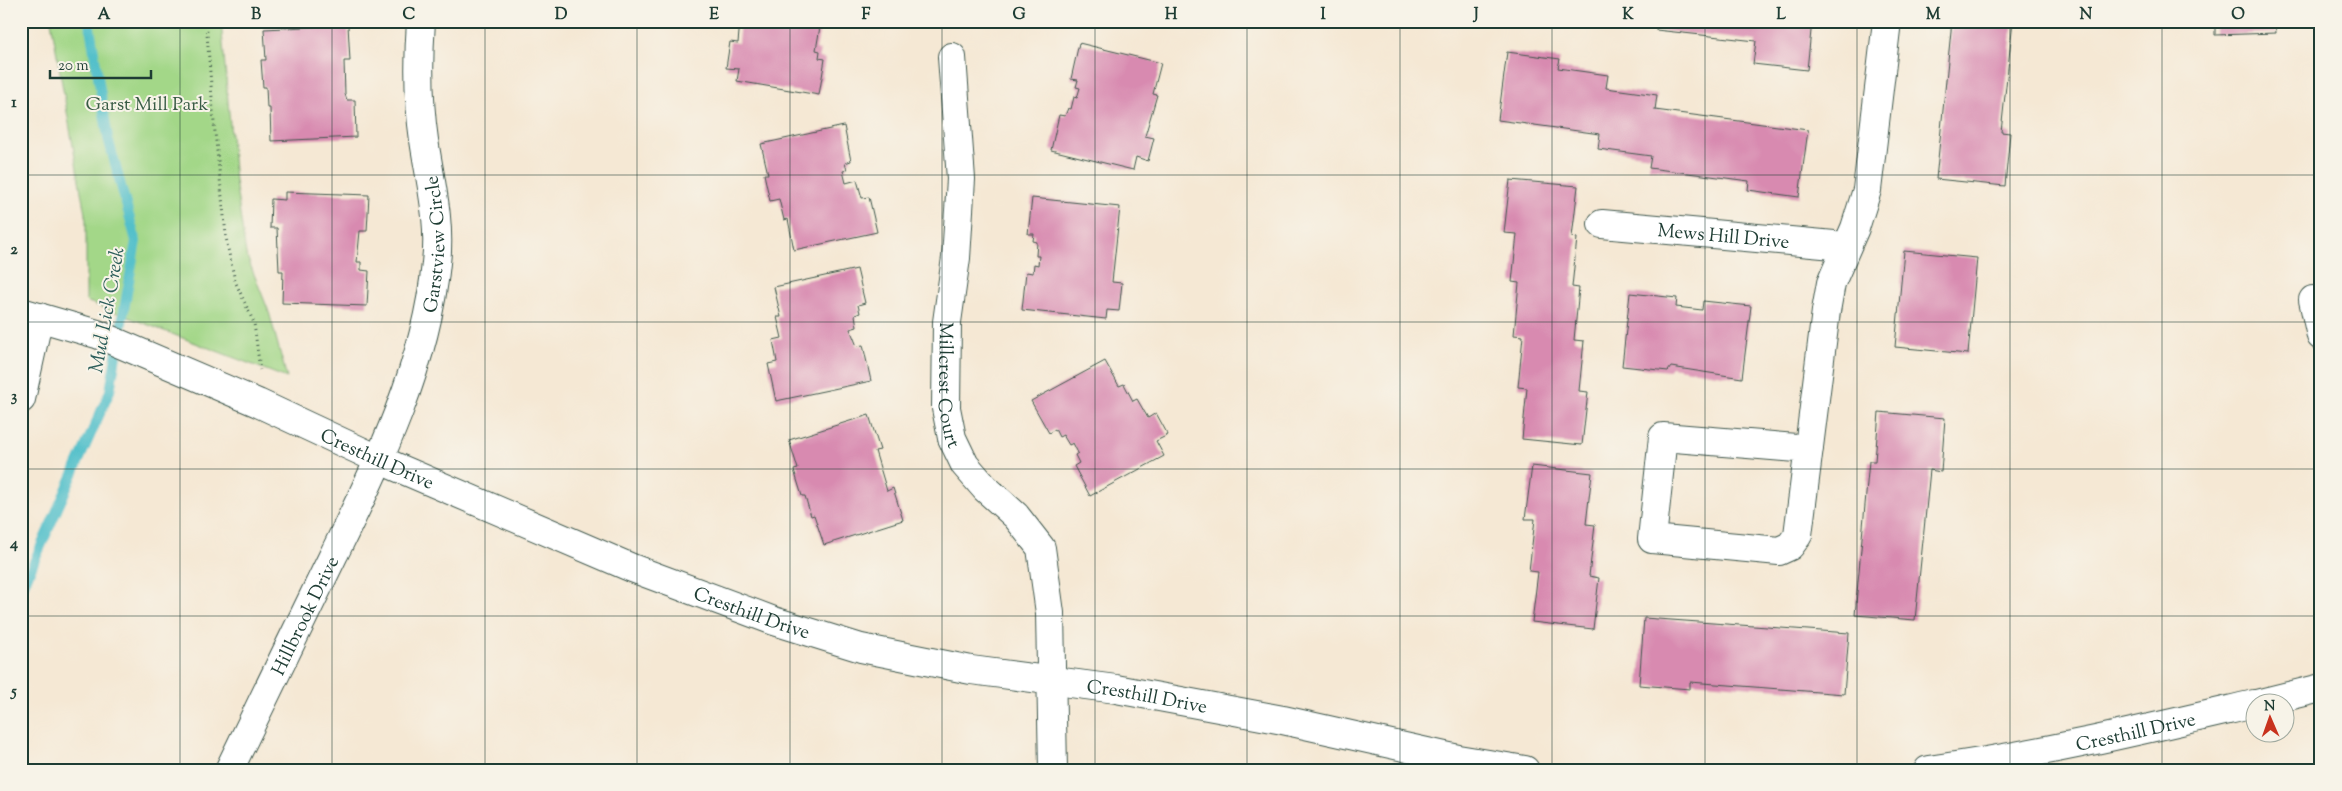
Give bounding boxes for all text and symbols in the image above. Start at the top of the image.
text: A [98,4,111,27]
text: B [251,4,261,27]
text: C [403,4,416,27]
text: D [555,4,568,27]
text: E [709,4,719,27]
text: F [862,4,871,27]
text: G [1012,4,1026,27]
text: H [1165,4,1178,27]
text: I [1320,4,1326,27]
text: J [1472,4,1479,27]
text: K [1622,4,1634,27]
text: L [1776,4,1786,27]
text: M [1926,4,1941,27]
text: N [2080,4,2093,27]
text: O [2231,4,2245,27]
scale bar [50,48,151,80]
text: 20 m [58,56,89,77]
text: 1 [11,92,17,115]
park label: Garst Mill Park [85,92,209,119]
street label: Garstview Circle [418,173,453,315]
street label: Mews Hill Drive [1656,218,1791,257]
text: 2 [10,239,18,262]
water label: Mud Lick Creek [83,245,134,376]
street label: Millcrest Court [930,322,966,454]
text: 3 [11,386,18,409]
street label: Cresthill Drive [315,423,438,498]
text: 4 [9,533,18,556]
street label: Hillbrook Drive [266,552,347,681]
street label: Cresthill Drive [689,581,813,647]
street label: Cresthill Drive [1085,674,1209,722]
text: 5 [9,681,17,704]
north arrow [2244,694,2294,744]
text: N [2264,697,2276,717]
street label: Cresthill Drive [2073,707,2199,760]

